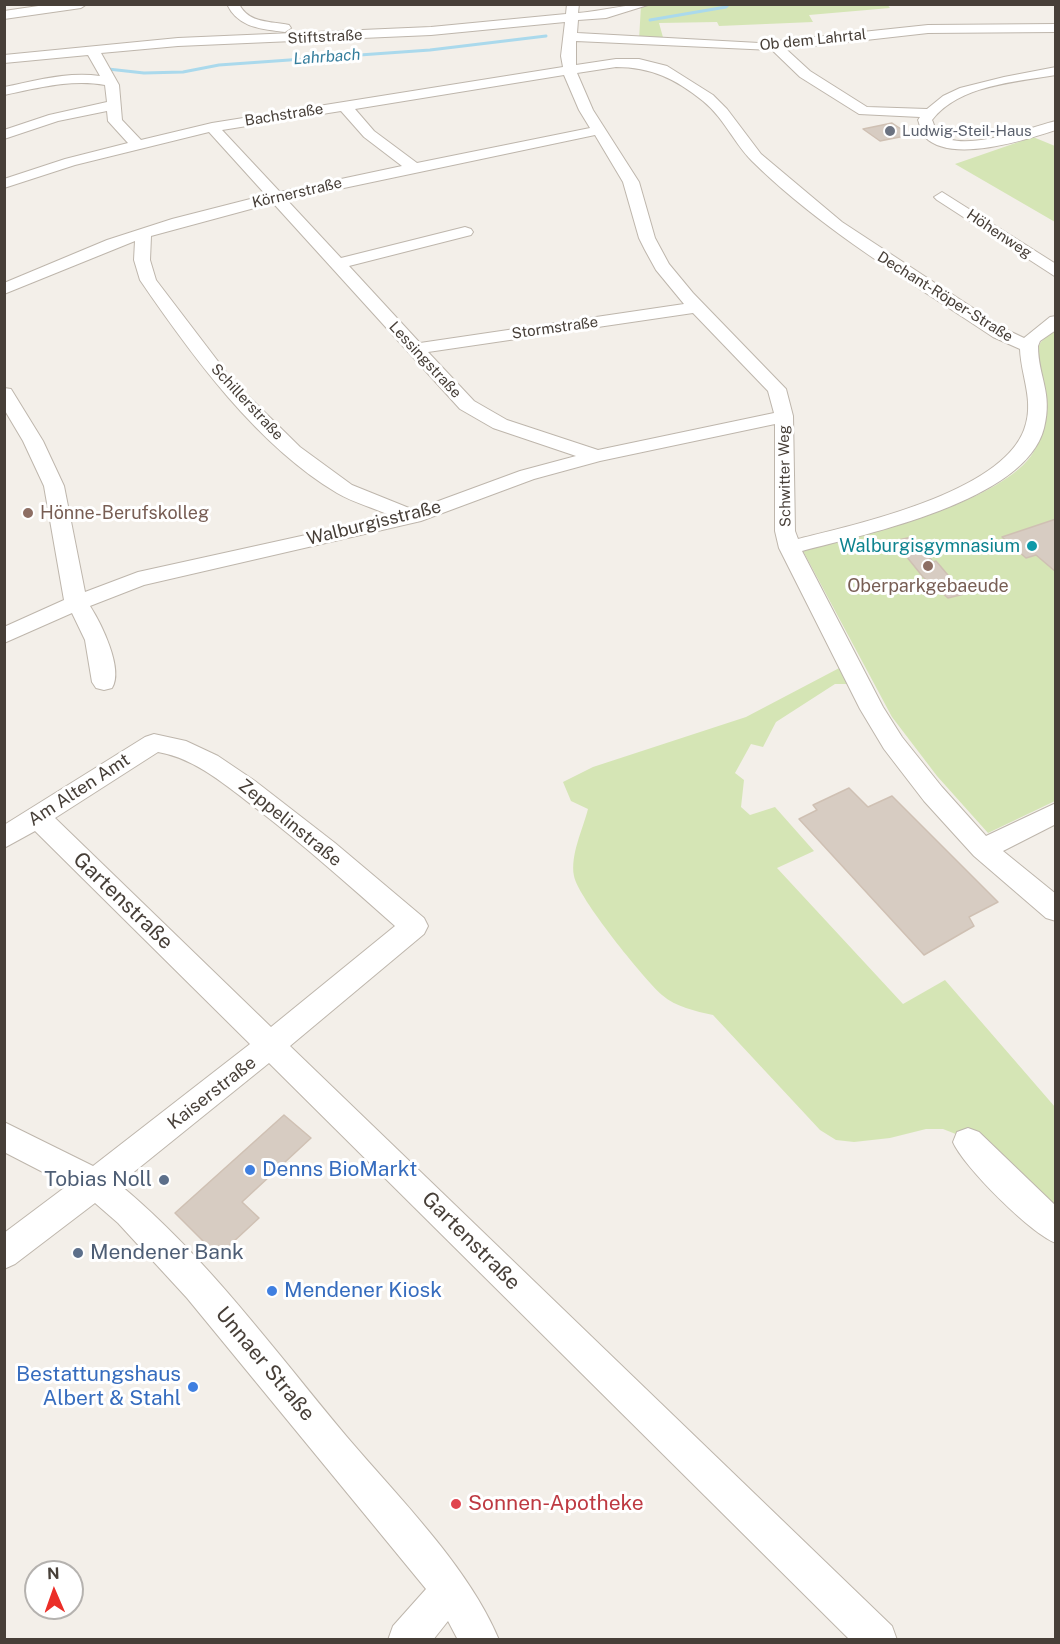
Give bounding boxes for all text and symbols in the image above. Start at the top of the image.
street label: Ob dem Lahrtal [759,25,867,55]
street label: Stiftstraße [287,26,363,48]
water label: Lahrbach [293,45,361,69]
street label: Bachstraße [243,100,325,130]
place label: Ludwig-Steil-Haus [902,122,1031,140]
marker: Ludwig-Steil-Haus [883,124,897,138]
street label: Körnerstraße [250,174,344,212]
street label: Höhenweg [963,206,1035,262]
street label: Dechant-Röper-Straße [874,248,1016,346]
street label: Stormstraße [511,313,599,343]
street label: Lessingstraße [385,318,465,402]
street label: Schillerstraße [207,360,287,444]
street label: Schwitter Weg [775,425,795,527]
street label: Walburgisstraße [305,496,443,550]
place label: Hönne-Berufskolleg [40,502,209,524]
marker: Hönne-Berufskolleg [21,506,35,520]
place label: Walburgisgymnasium [839,535,1020,557]
marker: Walburgisgymnasium [1025,539,1039,553]
marker: Oberparkgebaeude [921,559,935,573]
place label: Oberparkgebaeude [847,575,1009,597]
street label: Am Alten Amt [24,749,134,831]
street label: Zeppelinstraße [234,775,346,871]
street label: Gartenstraße [68,847,178,955]
street label: Kaiserstraße [164,1052,260,1134]
place label: Denns BioMarkt [262,1157,417,1183]
marker: Denns BioMarkt [243,1163,257,1177]
place label: Tobias Noll [44,1167,152,1193]
marker: Tobias Noll [157,1173,171,1187]
street label: Gartenstraße [416,1186,526,1296]
place label: Mendener Bank [90,1240,244,1266]
marker: Mendener Bank [71,1246,85,1260]
place label: Mendener Kiosk [284,1278,442,1304]
marker: Mendener Kiosk [265,1284,279,1298]
street label: Unnaer Straße [210,1302,320,1426]
place label: Bestattungshaus Albert & Stahl [16,1362,181,1412]
marker: Bestattungshaus Albert & Stahl [186,1380,200,1394]
place label: Sonnen-Apotheke [468,1491,644,1517]
marker: Sonnen-Apotheke [449,1497,463,1511]
north arrow [24,1560,84,1620]
text: N [47,1564,60,1583]

